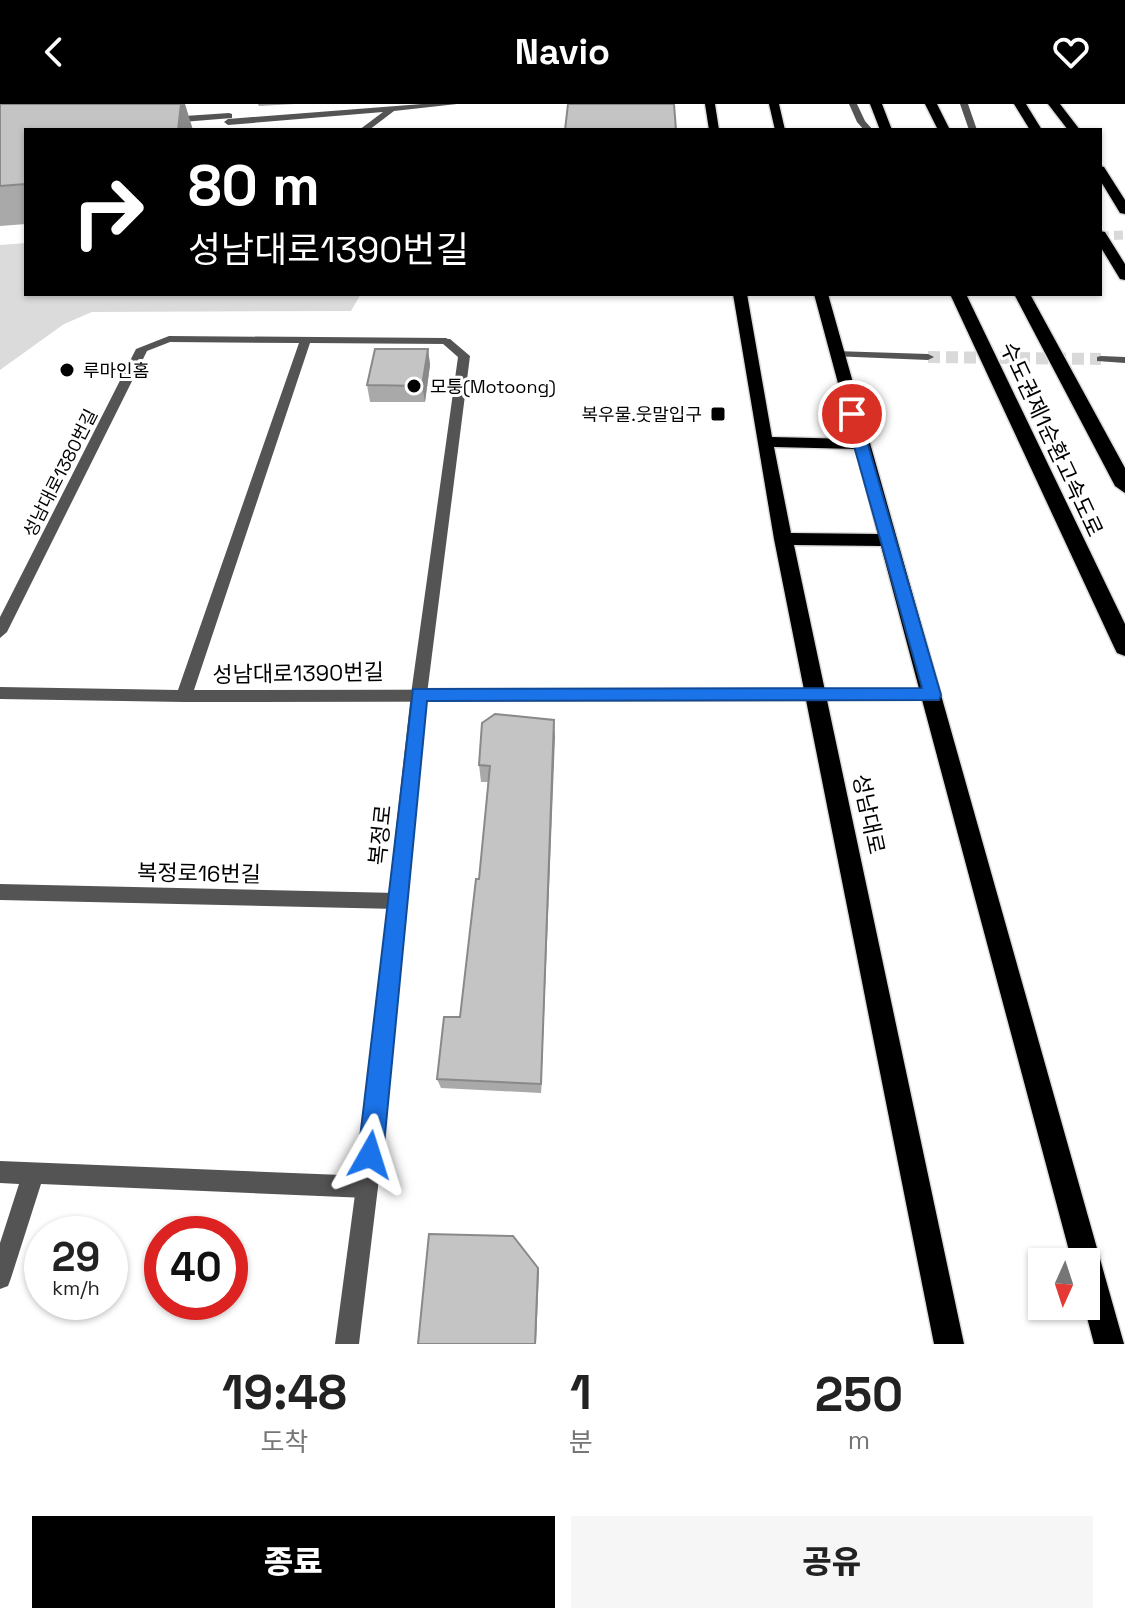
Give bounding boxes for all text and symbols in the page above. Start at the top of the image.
text: Navio [515,29,610,75]
icon: back [32,30,76,74]
icon: heart [1049,30,1093,74]
text: 80 m [188,150,320,221]
icon: right [56,160,160,264]
text: 성남대로1390번길 [188,227,469,273]
street label: 수도권제1순환고속도로 [995,337,1109,541]
place label: 루마인홈 [83,359,149,382]
marker: 루마인홈 [58,361,76,379]
place label: 모퉁(Motoong) [430,375,556,398]
marker: 모퉁(Motoong) [405,377,423,395]
pin [818,380,886,448]
icon: arrive [830,392,874,436]
place label: 복우물.웃말입구 [582,403,702,426]
street label: 성남대로1380번길 [18,405,102,541]
marker: 복우물.웃말입구 [709,405,727,423]
street label: 성남대로1390번길 [212,658,384,688]
street label: 성남대로 [847,771,891,857]
street label: 복정로 [363,803,397,867]
street label: 복정로16번길 [137,858,261,888]
position arrow [328,1113,412,1197]
speed limit sign: 40 [144,1216,248,1320]
text: 29 [52,1232,100,1283]
north arrow [1028,1248,1100,1320]
map controls [1028,1248,1100,1320]
text: km/h [52,1275,100,1301]
text: 19:48 [222,1362,347,1423]
text: 1 [570,1362,592,1423]
text: 250 [815,1364,903,1425]
text: m [848,1423,870,1457]
text: 도착 [260,1425,308,1459]
text: 분 [569,1425,593,1459]
button: 종료 [32,1516,555,1608]
button: 공유 [571,1516,1093,1608]

